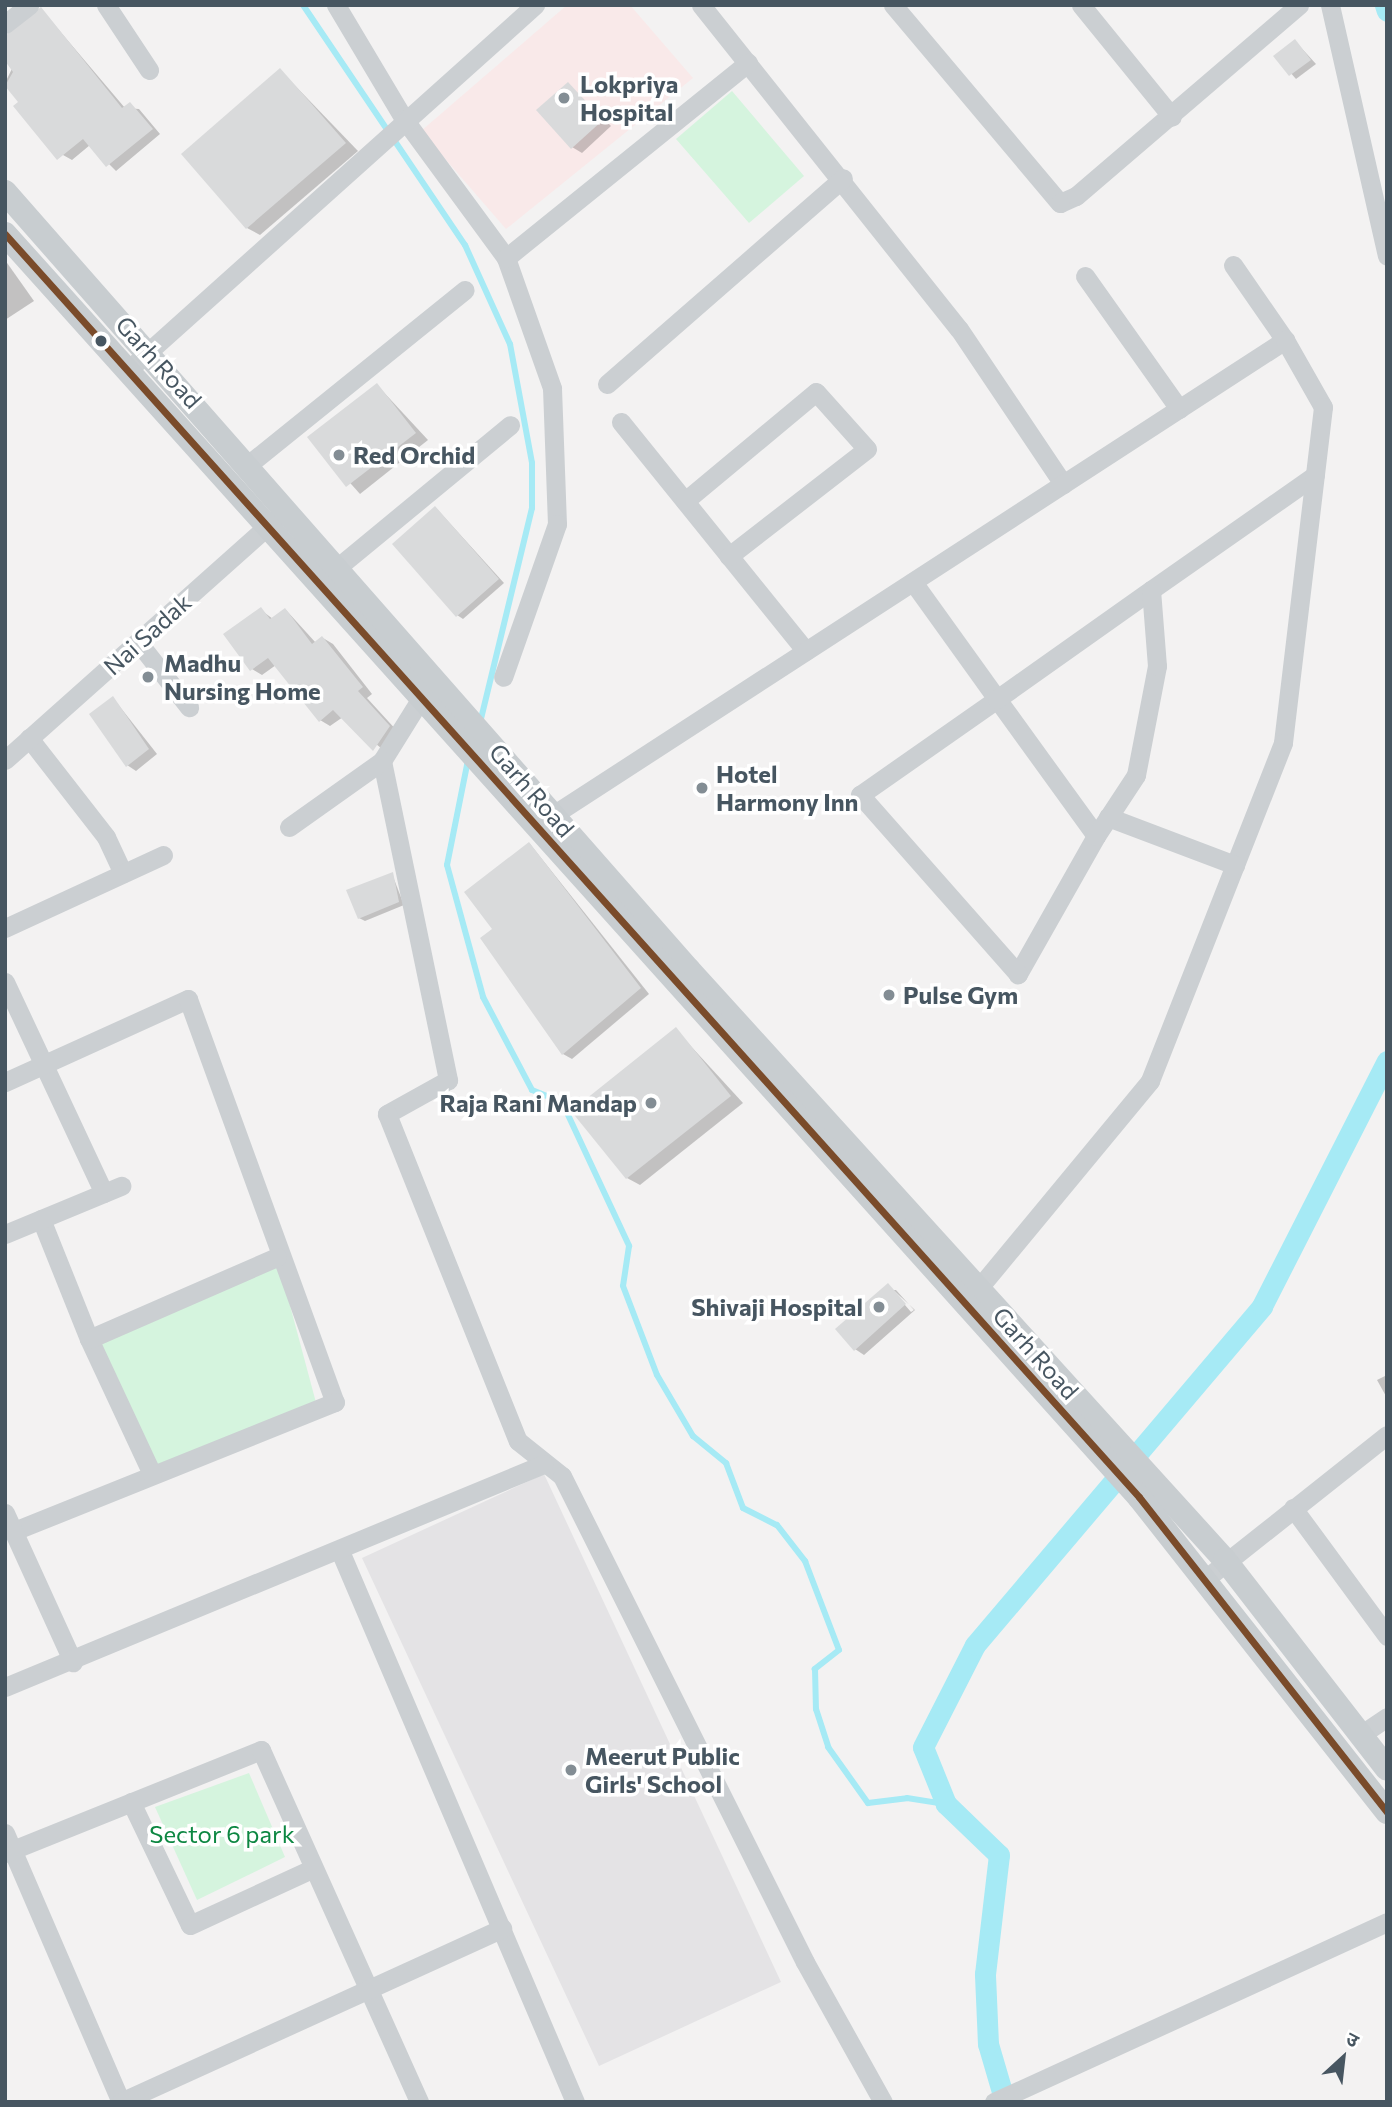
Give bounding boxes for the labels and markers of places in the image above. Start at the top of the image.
place label: Lokpriya Hospital [580,70,678,126]
marker: Lokpriya Hospital [554,88,574,108]
unlabelled marker [94,334,108,348]
place label: Red Orchid [353,441,475,469]
marker: Red Orchid [331,447,347,463]
place label: Madhu Nursing Home [164,649,321,705]
marker: Madhu Nursing Home [138,667,158,687]
place label: Hotel Harmony Inn [716,760,858,816]
marker: Hotel Harmony Inn [694,780,710,796]
place label: Pulse Gym [903,981,1018,1009]
marker: Pulse Gym [881,987,897,1003]
place label: Raja Rani Mandap [439,1089,637,1117]
marker: Raja Rani Mandap [643,1095,659,1111]
place label: Shivaji Hospital [691,1293,863,1321]
marker: Shivaji Hospital [869,1297,889,1317]
place label: Meerut Public Girls' School [585,1742,740,1798]
marker: Meerut Public Girls' School [563,1762,579,1778]

